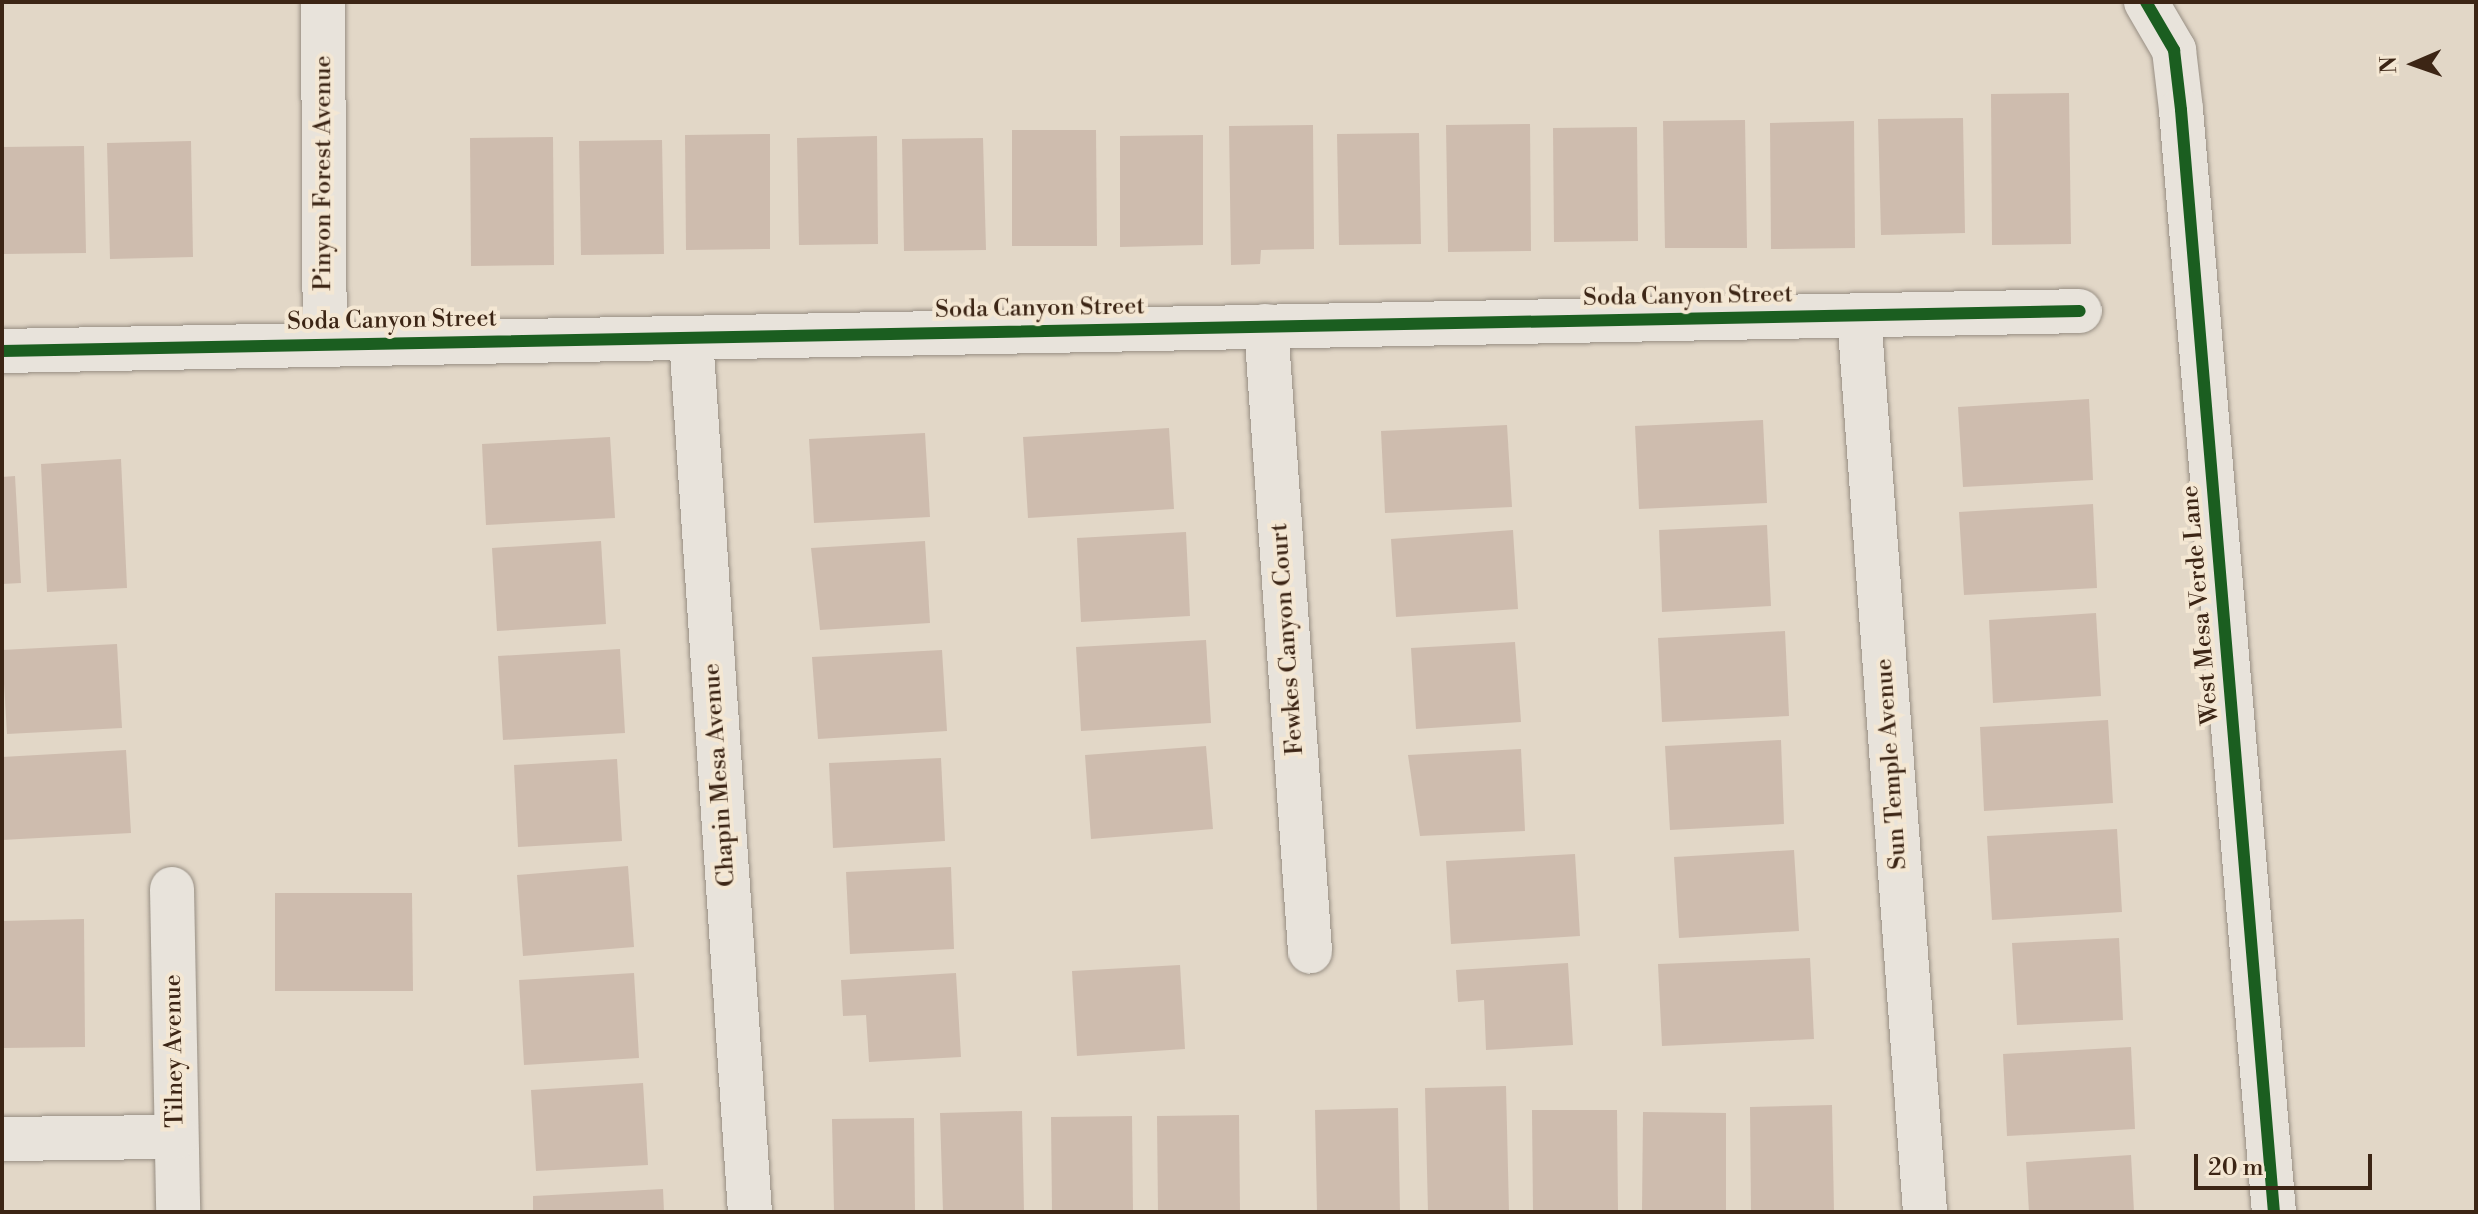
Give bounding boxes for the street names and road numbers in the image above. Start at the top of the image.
street label: Pinyon Forest Avenue [310,55,338,291]
street label: Soda Canyon Street [1583,281,1793,313]
street label: Soda Canyon Street [935,293,1145,325]
street label: Soda Canyon Street [287,305,497,337]
street label: West Mesa Verde Lane [2176,484,2226,726]
street label: Fewkes Canyon Court [1266,522,1310,756]
street label: Sun Temple Avenue [1870,657,1914,871]
street label: Chapin Mesa Avenue [698,662,742,888]
street label: Tilney Avenue [159,974,191,1128]

